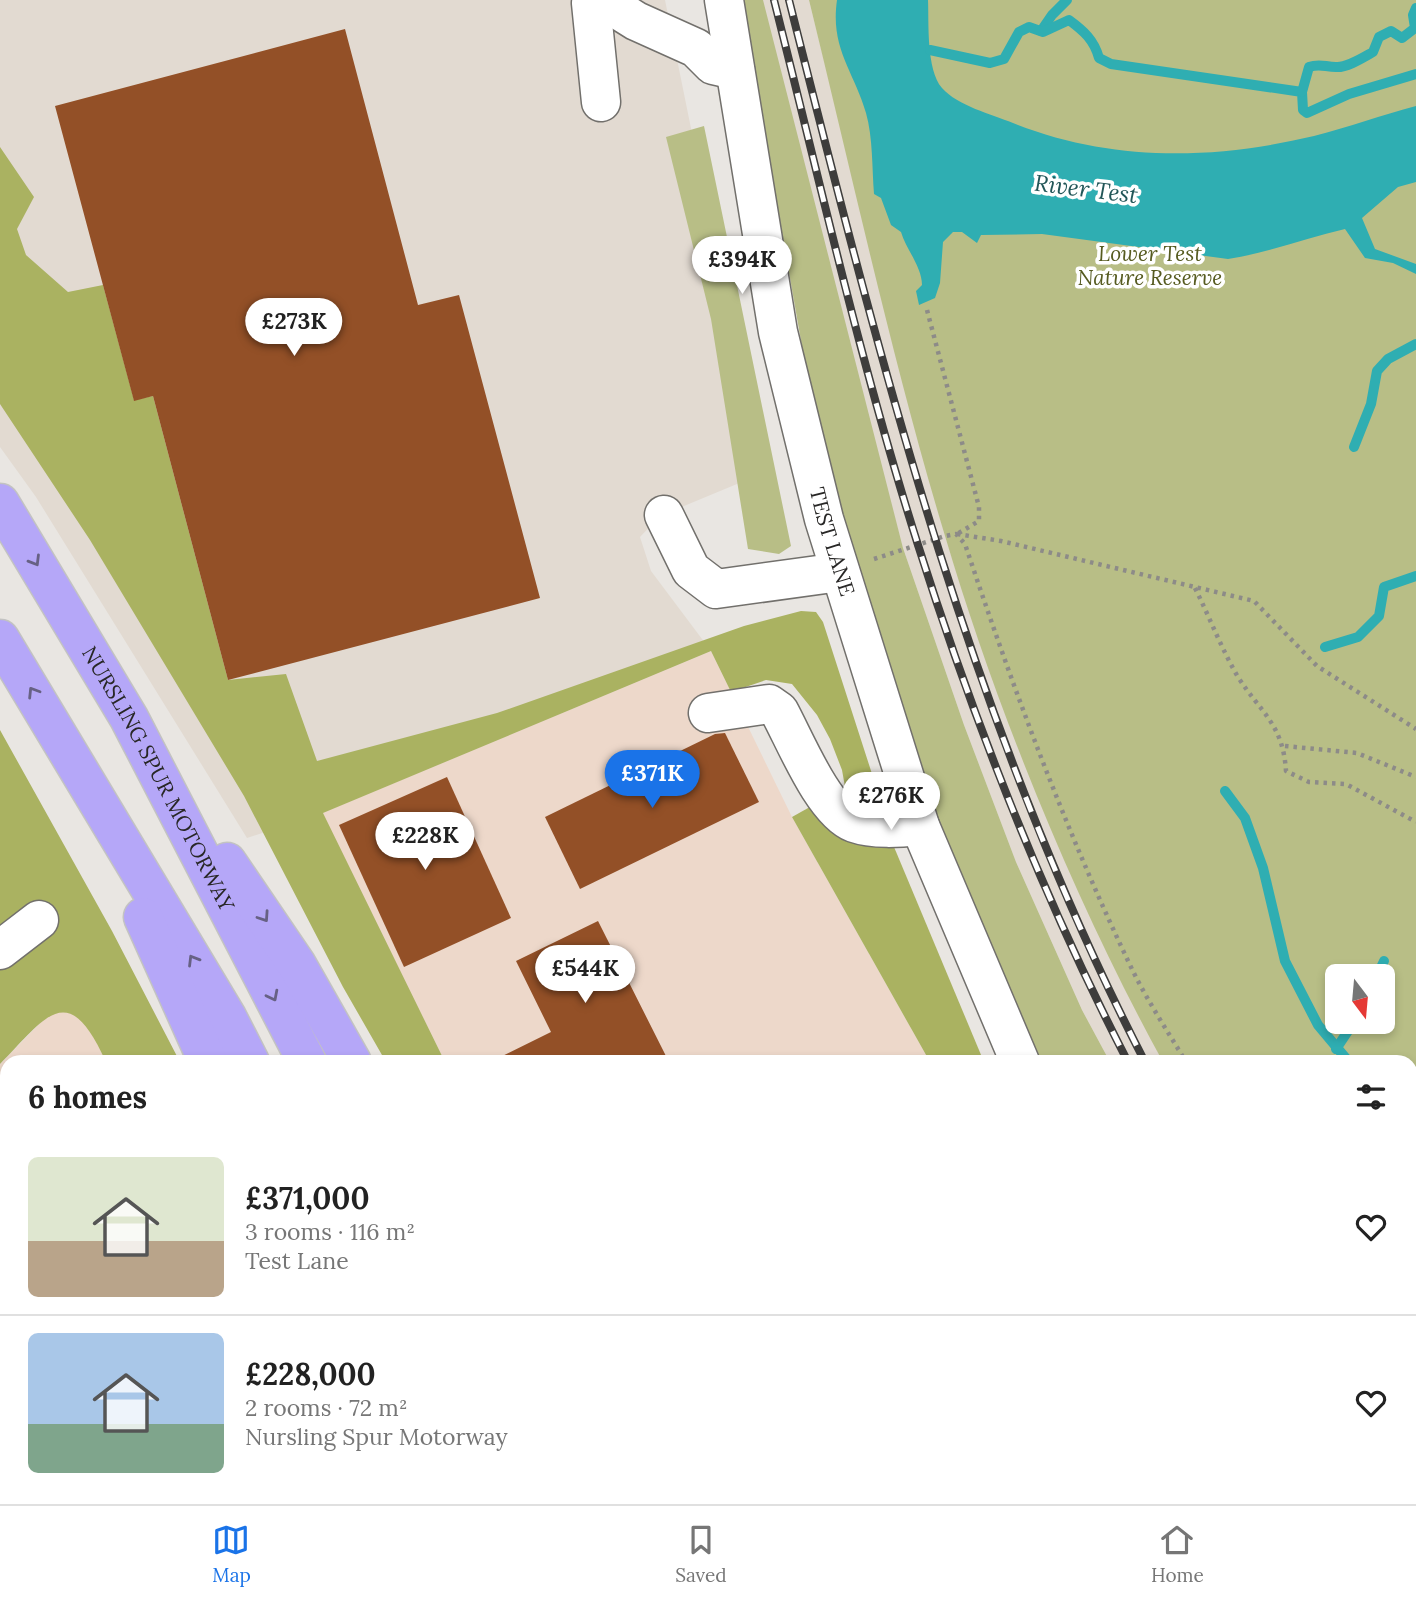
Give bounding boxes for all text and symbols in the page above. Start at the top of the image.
water label: River Test [1033,168,1140,209]
pin: £394K [693,236,791,296]
park label: Lower Test Nature Reserve [1078,240,1222,291]
text: £394K [708,244,776,273]
pin: £273K [245,298,343,358]
text: £273K [261,306,327,335]
street label: TEST LANE [804,485,861,599]
one-way arrow [27,554,40,567]
street label: NURSLING SPUR MOTORWAY [76,641,241,916]
one-way arrow [28,686,41,699]
pin: £371K [603,750,701,810]
text: £371K [621,758,683,787]
pin: £276K [842,772,940,832]
text: £276K [858,780,924,809]
pin: £228K [376,812,474,872]
text: £228K [391,820,459,849]
one-way arrow [256,909,269,922]
pin: £544K [536,946,634,1005]
text: £544K [551,953,619,982]
one-way arrow [188,954,201,967]
north arrow [1325,964,1395,1034]
map controls [1325,964,1395,1034]
one-way arrow [265,989,279,1002]
text: 6 homes [28,1078,147,1116]
icon: filters [1352,1078,1390,1116]
text: £371,000 [245,1179,370,1217]
icon: home [84,1185,168,1269]
icon: heart [1352,1208,1390,1246]
text: 3 rooms · 116 m² [245,1217,415,1246]
text: Test Lane [245,1246,349,1275]
text: £228,000 [245,1355,376,1393]
icon: home [84,1361,168,1445]
icon: heart [1352,1384,1390,1422]
text: 2 rooms · 72 m² [245,1393,408,1422]
text: Nursling Spur Motorway [245,1422,508,1451]
tab: Map [212,1521,251,1587]
tab: Saved [675,1521,727,1587]
tab: Home [1151,1521,1204,1587]

